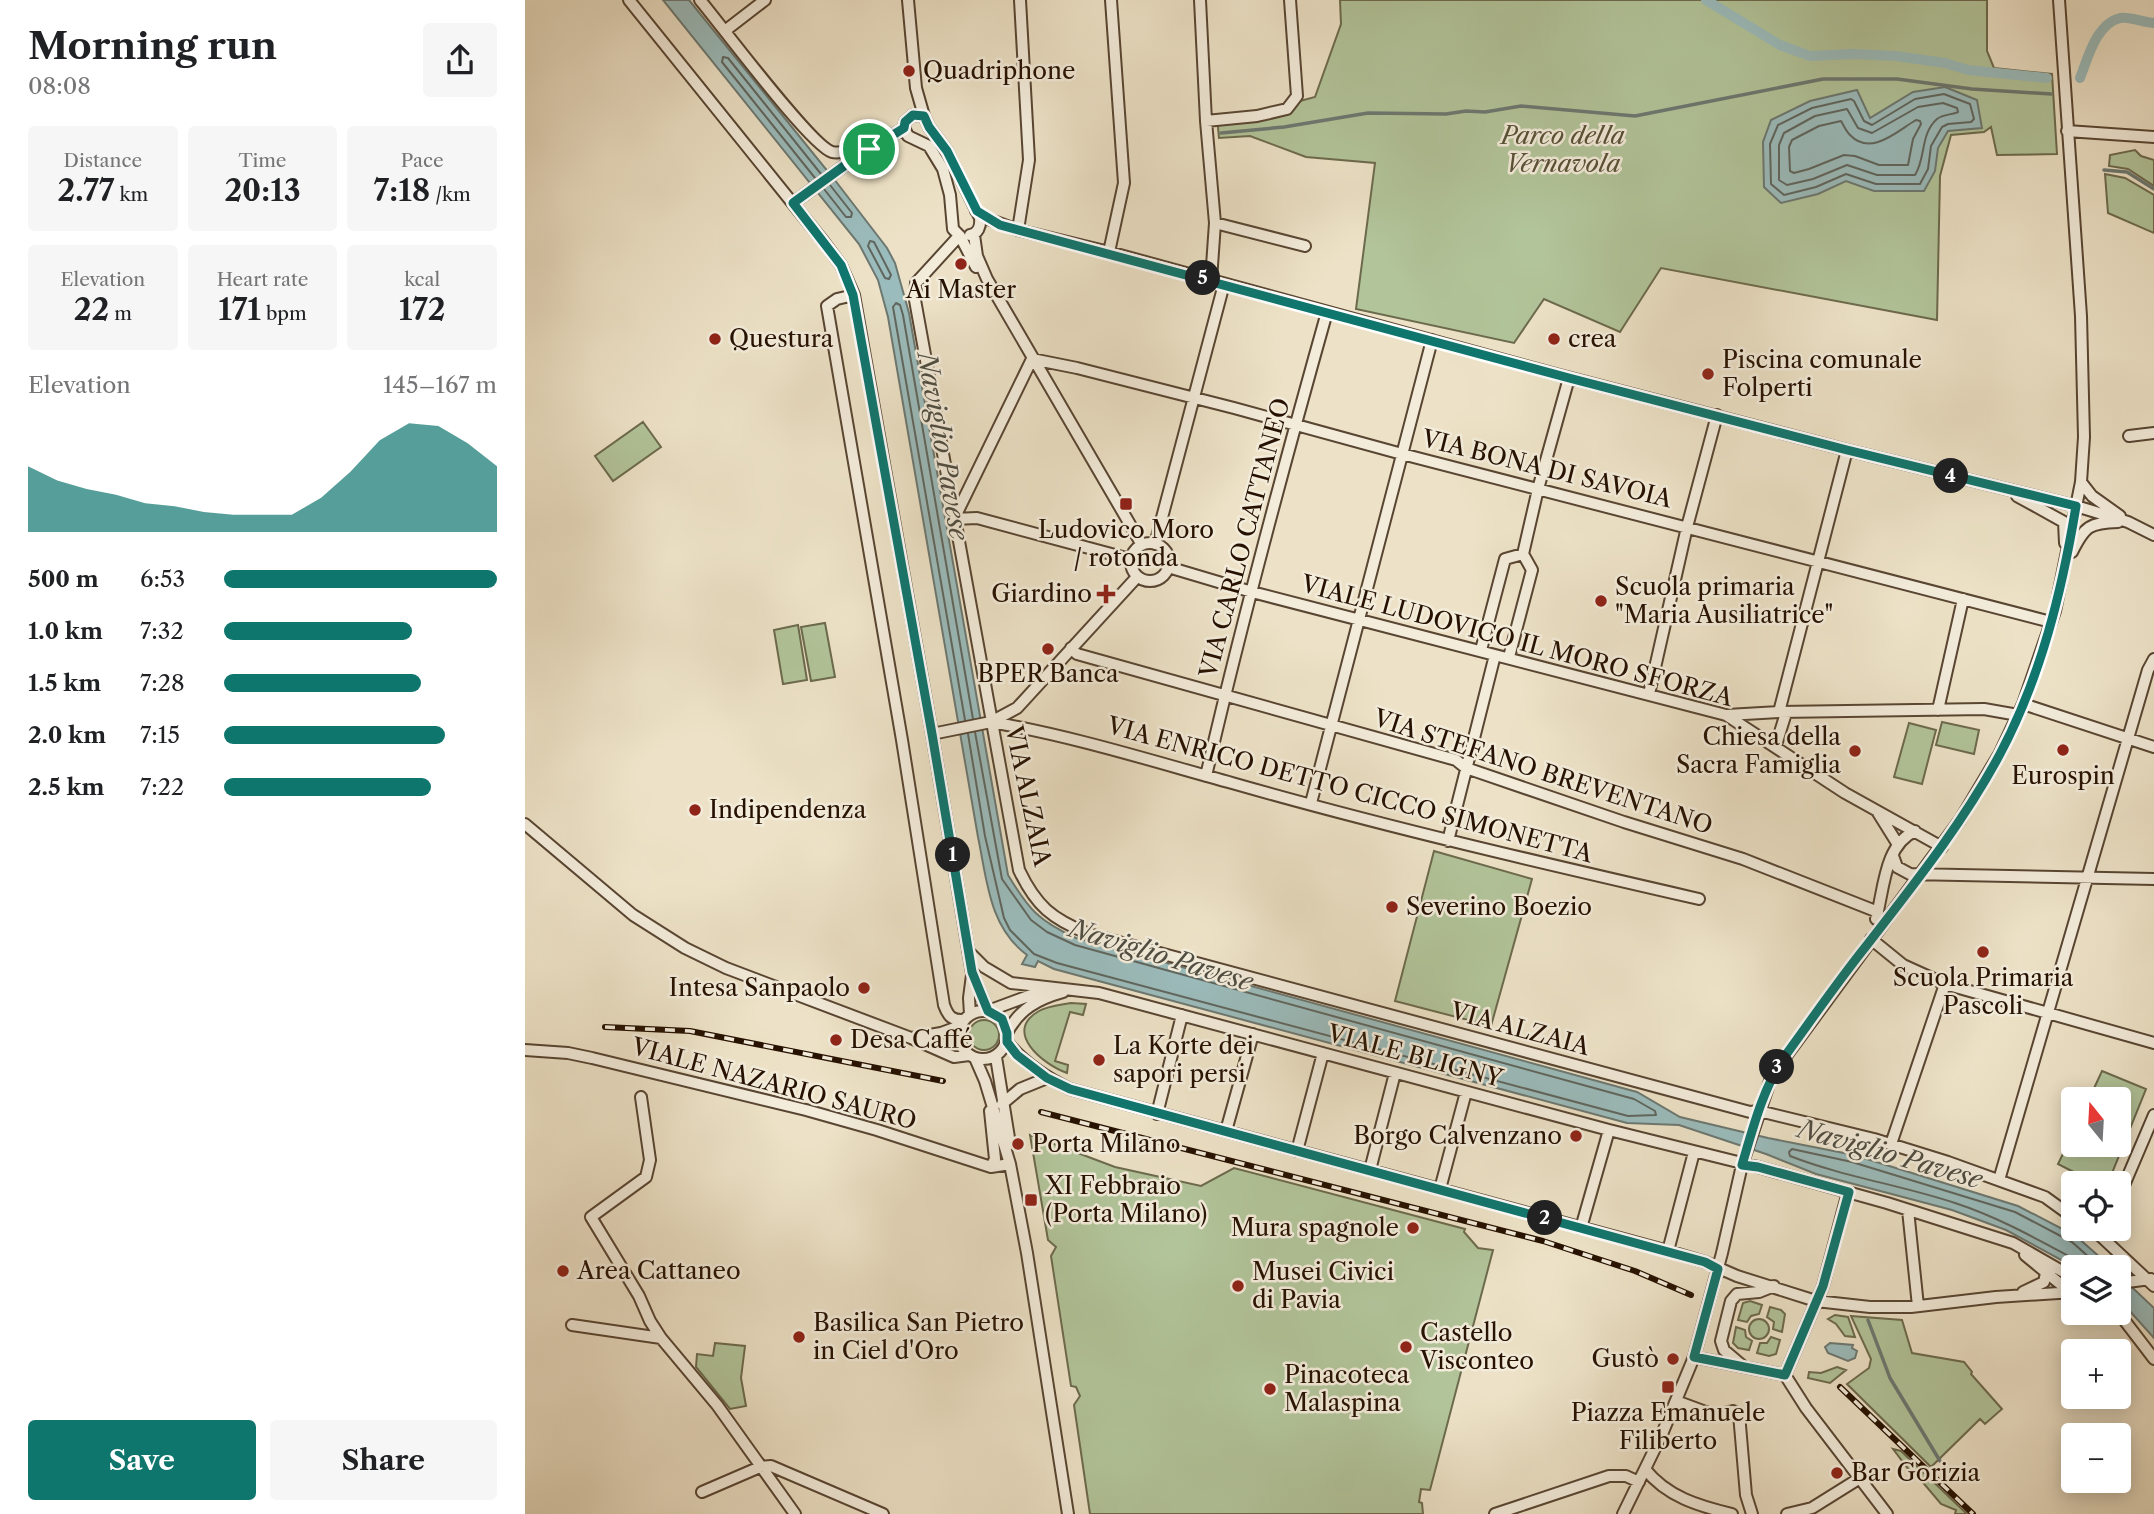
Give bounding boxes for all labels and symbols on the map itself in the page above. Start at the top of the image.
place label: Quadriphone [923,56,1075,85]
marker: Quadriphone [901,63,917,79]
pin [839,119,899,179]
park label: Parco della Vernavola [1499,121,1625,178]
marker: Ai Master [953,256,969,272]
pin: 5 [1185,260,1221,296]
place label: Ai Master [905,275,1016,304]
place label: Questura [729,324,834,353]
place label: crea [1568,324,1617,353]
marker: Questura [707,331,723,347]
marker: crea [1546,331,1562,347]
place label: Piscina comunale Folperti [1722,345,1922,402]
water label: Naviglio Pavese [910,347,976,544]
marker: Piscina comunale Folperti [1700,366,1716,382]
street label: VIA CARLO CATTANEO [1193,395,1296,682]
street label: VIA BONA DI SAVOIA [1418,423,1676,514]
pin: 4 [1933,458,1969,494]
marker: Ludovico Moro / rotonda [1118,496,1134,512]
place label: Ludovico Moro / rotonda [1038,515,1214,572]
street label: VIALE LUDOVICO IL MORO SFORZA [1297,569,1737,712]
place label: Scuola primaria "Maria Ausiliatrice" [1615,572,1833,629]
place label: Giardino [991,579,1092,608]
marker: Giardino [1098,586,1114,602]
marker: Scuola primaria "Maria Ausiliatrice" [1593,593,1609,609]
marker: BPER Banca [1040,641,1056,657]
place label: BPER Banca [977,659,1119,688]
street label: VIA STEFANO BREVENTANO [1369,703,1716,840]
street label: VIA ENRICO DETTO CICCO SIMONETTA [1103,710,1597,869]
street label: VIA ALZAIA [999,722,1058,870]
place label: Chiesa della Sacra Famiglia [1676,722,1841,779]
marker: Eurospin [2055,742,2071,758]
marker: Chiesa della Sacra Famiglia [1847,743,1863,759]
place label: Eurospin [2011,761,2115,790]
place label: Indipendenza [709,795,867,824]
marker: Indipendenza [687,802,703,818]
pin: 1 [935,838,971,872]
place label: Severino Boezio [1406,892,1592,921]
marker: Severino Boezio [1384,899,1400,915]
water label: Naviglio Pavese [1063,911,1258,999]
marker: Scuola Primaria Pascoli [1975,944,1991,960]
place label: Scuola Primaria Pascoli [1893,963,2074,1020]
place label: Intesa Sanpaolo [669,973,850,1002]
marker: Intesa Sanpaolo [856,980,872,996]
street label: VIA ALZAIA [1446,996,1594,1061]
street label: VIALE BLIGNY [1323,1018,1507,1093]
place label: Desa Caffé [850,1025,973,1054]
street label: VIALE NAZARIO SAURO [628,1031,920,1136]
place label: La Korte dei sapori persi [1113,1031,1254,1088]
marker: Desa Caffé [828,1032,844,1048]
pin: 3 [1759,1050,1795,1084]
marker: La Korte dei sapori persi [1091,1052,1107,1068]
north arrow [2061,1087,2131,1157]
water label: Naviglio Pavese [1792,1112,1987,1196]
place label: Borgo Calvenzano [1353,1121,1562,1150]
marker: Borgo Calvenzano [1568,1128,1584,1144]
place label: Porta Milano [1032,1129,1180,1158]
marker: Porta Milano [1010,1136,1026,1152]
place label: XI Febbraio (Porta Milano) [1044,1171,1207,1228]
marker: XI Febbraio (Porta Milano) [1023,1192,1039,1208]
pin: 2 [1527,1200,1563,1236]
place label: Mura spagnole [1231,1213,1399,1242]
marker: Mura spagnole [1405,1220,1421,1236]
place label: Area Cattaneo [576,1256,741,1285]
place label: Musei Civici di Pavia [1252,1257,1394,1314]
marker: Area Cattaneo [555,1263,571,1279]
marker: Musei Civici di Pavia [1230,1278,1246,1294]
place label: Basilica San Pietro in Ciel d'Oro [813,1308,1024,1365]
place label: Castello Visconteo [1419,1318,1534,1375]
marker: Basilica San Pietro in Ciel d'Oro [791,1329,807,1345]
marker: Castello Visconteo [1398,1339,1414,1355]
place label: Gustò [1591,1344,1659,1373]
marker: Gustò [1665,1351,1681,1367]
place label: Pinacoteca Malaspina [1284,1360,1410,1417]
marker: Piazza Emanuele Filiberto [1660,1379,1676,1395]
marker: Pinacoteca Malaspina [1262,1381,1278,1397]
place label: Piazza Emanuele Filiberto [1571,1398,1765,1455]
place label: Bar Gorizia [1851,1458,1981,1487]
marker: Bar Gorizia [1829,1465,1845,1481]

